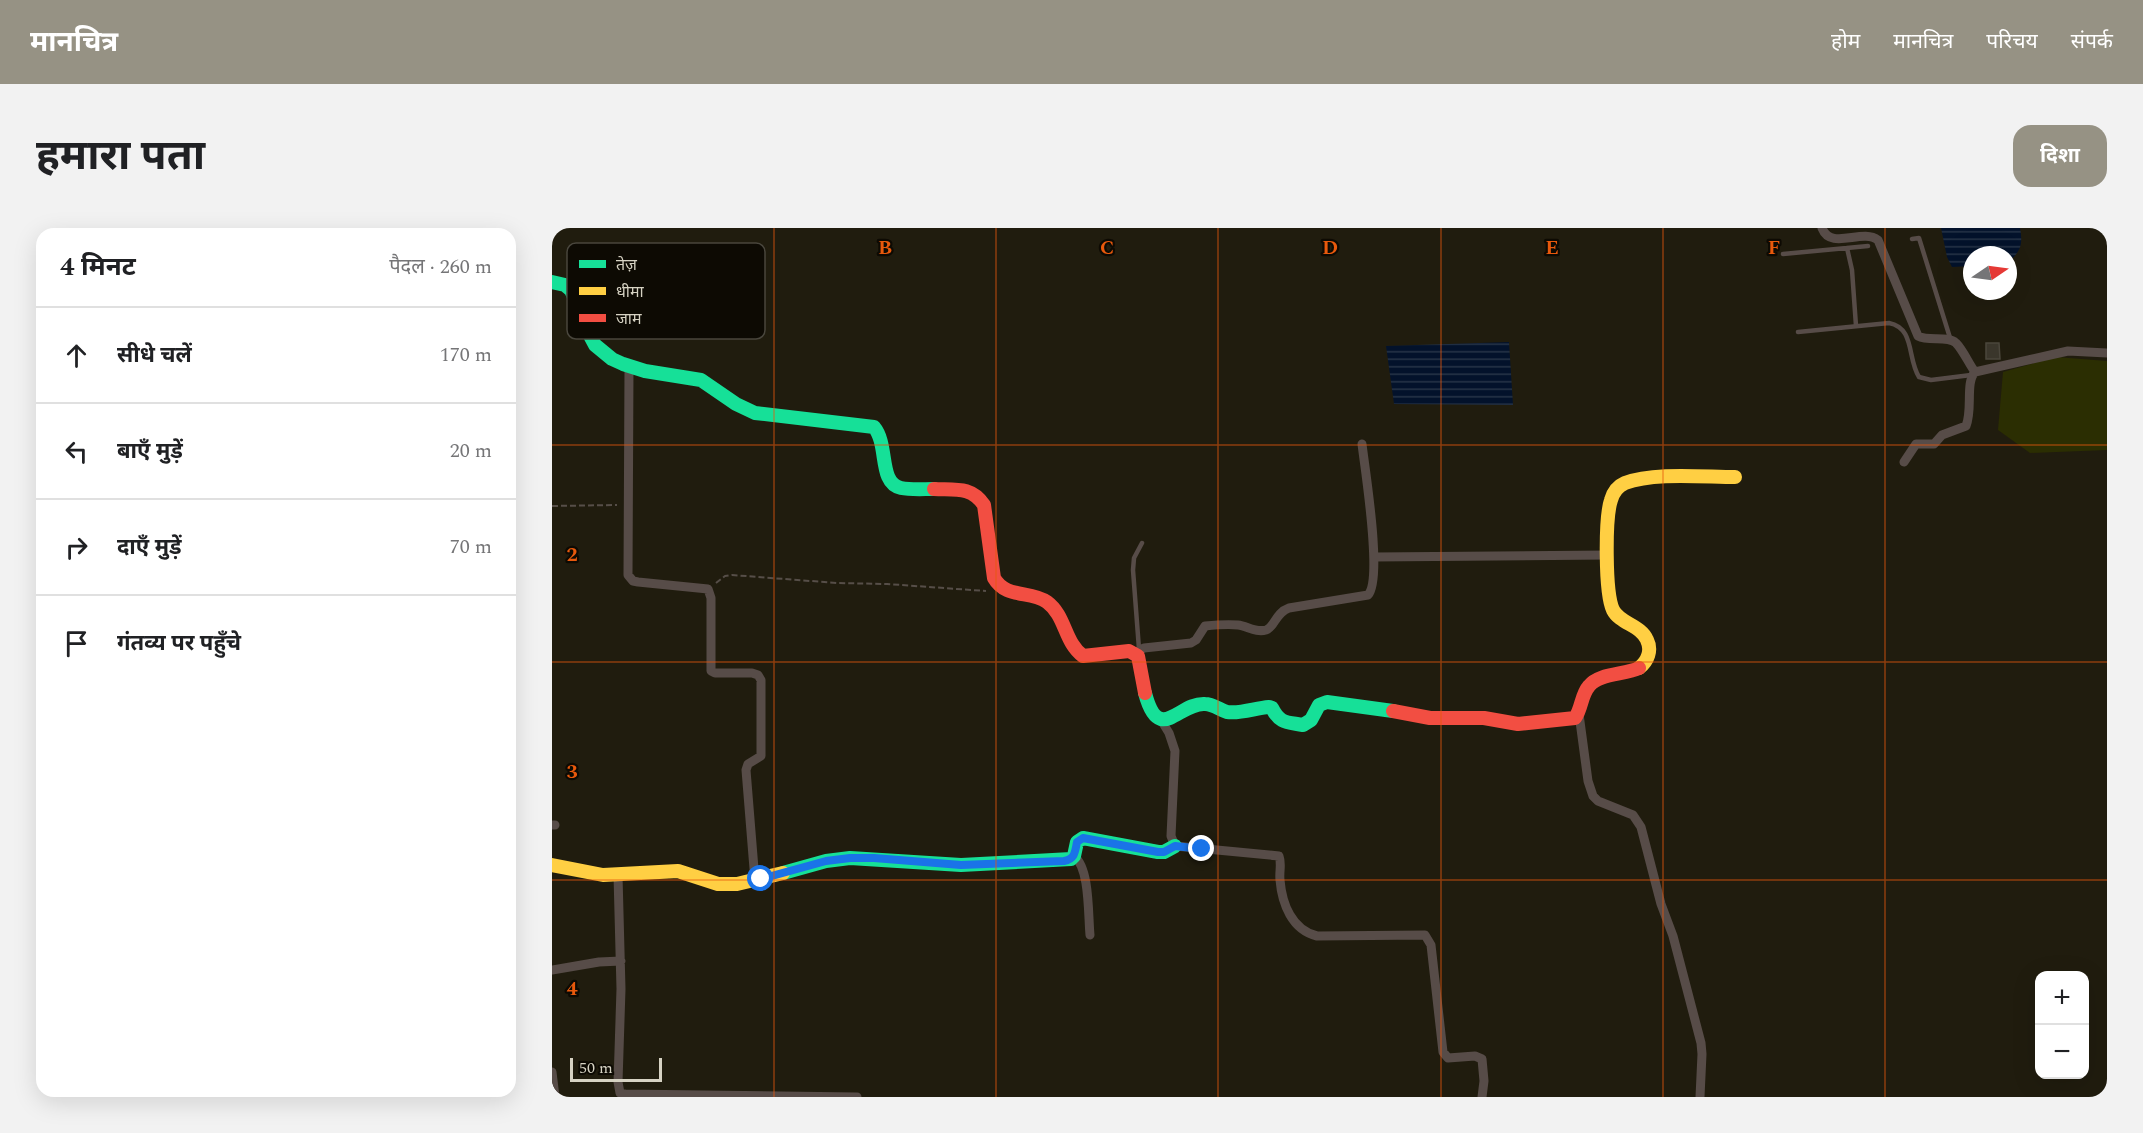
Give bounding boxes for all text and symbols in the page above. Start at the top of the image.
text: मानचित्र [30,21,118,64]
text: होम [1831,26,1860,58]
text: मानचित्र [1893,26,1953,58]
text: परिचय [1986,26,2038,58]
text: संपर्क [2071,26,2113,58]
text: हमारा पता [36,125,205,188]
button: दिशा [2013,125,2107,187]
text: B [878,233,892,263]
text: C [1100,233,1114,263]
text: D [1322,233,1338,263]
text: E [1545,233,1559,263]
text: F [1768,233,1780,263]
legend [567,243,765,339]
north arrow [1963,246,2017,300]
text: 4 मिनट [60,247,136,287]
text: पैदल · 260 m [389,252,492,282]
text: तेज़ [616,253,638,277]
text: धीमा [616,280,645,304]
text: जाम [616,307,642,331]
icon: ahead [60,339,93,372]
text: सीधे चलें [117,339,192,372]
text: 170 m [440,340,492,370]
icon: left [60,435,93,468]
text: बाएँ मुड़ें [117,435,183,468]
text: 20 m [450,436,492,466]
icon: right [60,531,93,564]
text: दाएँ मुड़ें [117,531,182,564]
text: 70 m [450,532,492,562]
text: 2 [566,540,578,570]
icon: arrive [60,627,93,660]
text: गंतव्य पर पहुँचे [117,627,241,660]
text: 3 [566,757,578,787]
route end [1188,835,1214,861]
route start [747,865,773,891]
map controls [2035,971,2089,1079]
button: + [2035,971,2089,1025]
text: 4 [566,974,578,1004]
button: − [2035,1025,2089,1079]
scale bar [570,1055,662,1082]
text: 50 m [579,1056,613,1080]

